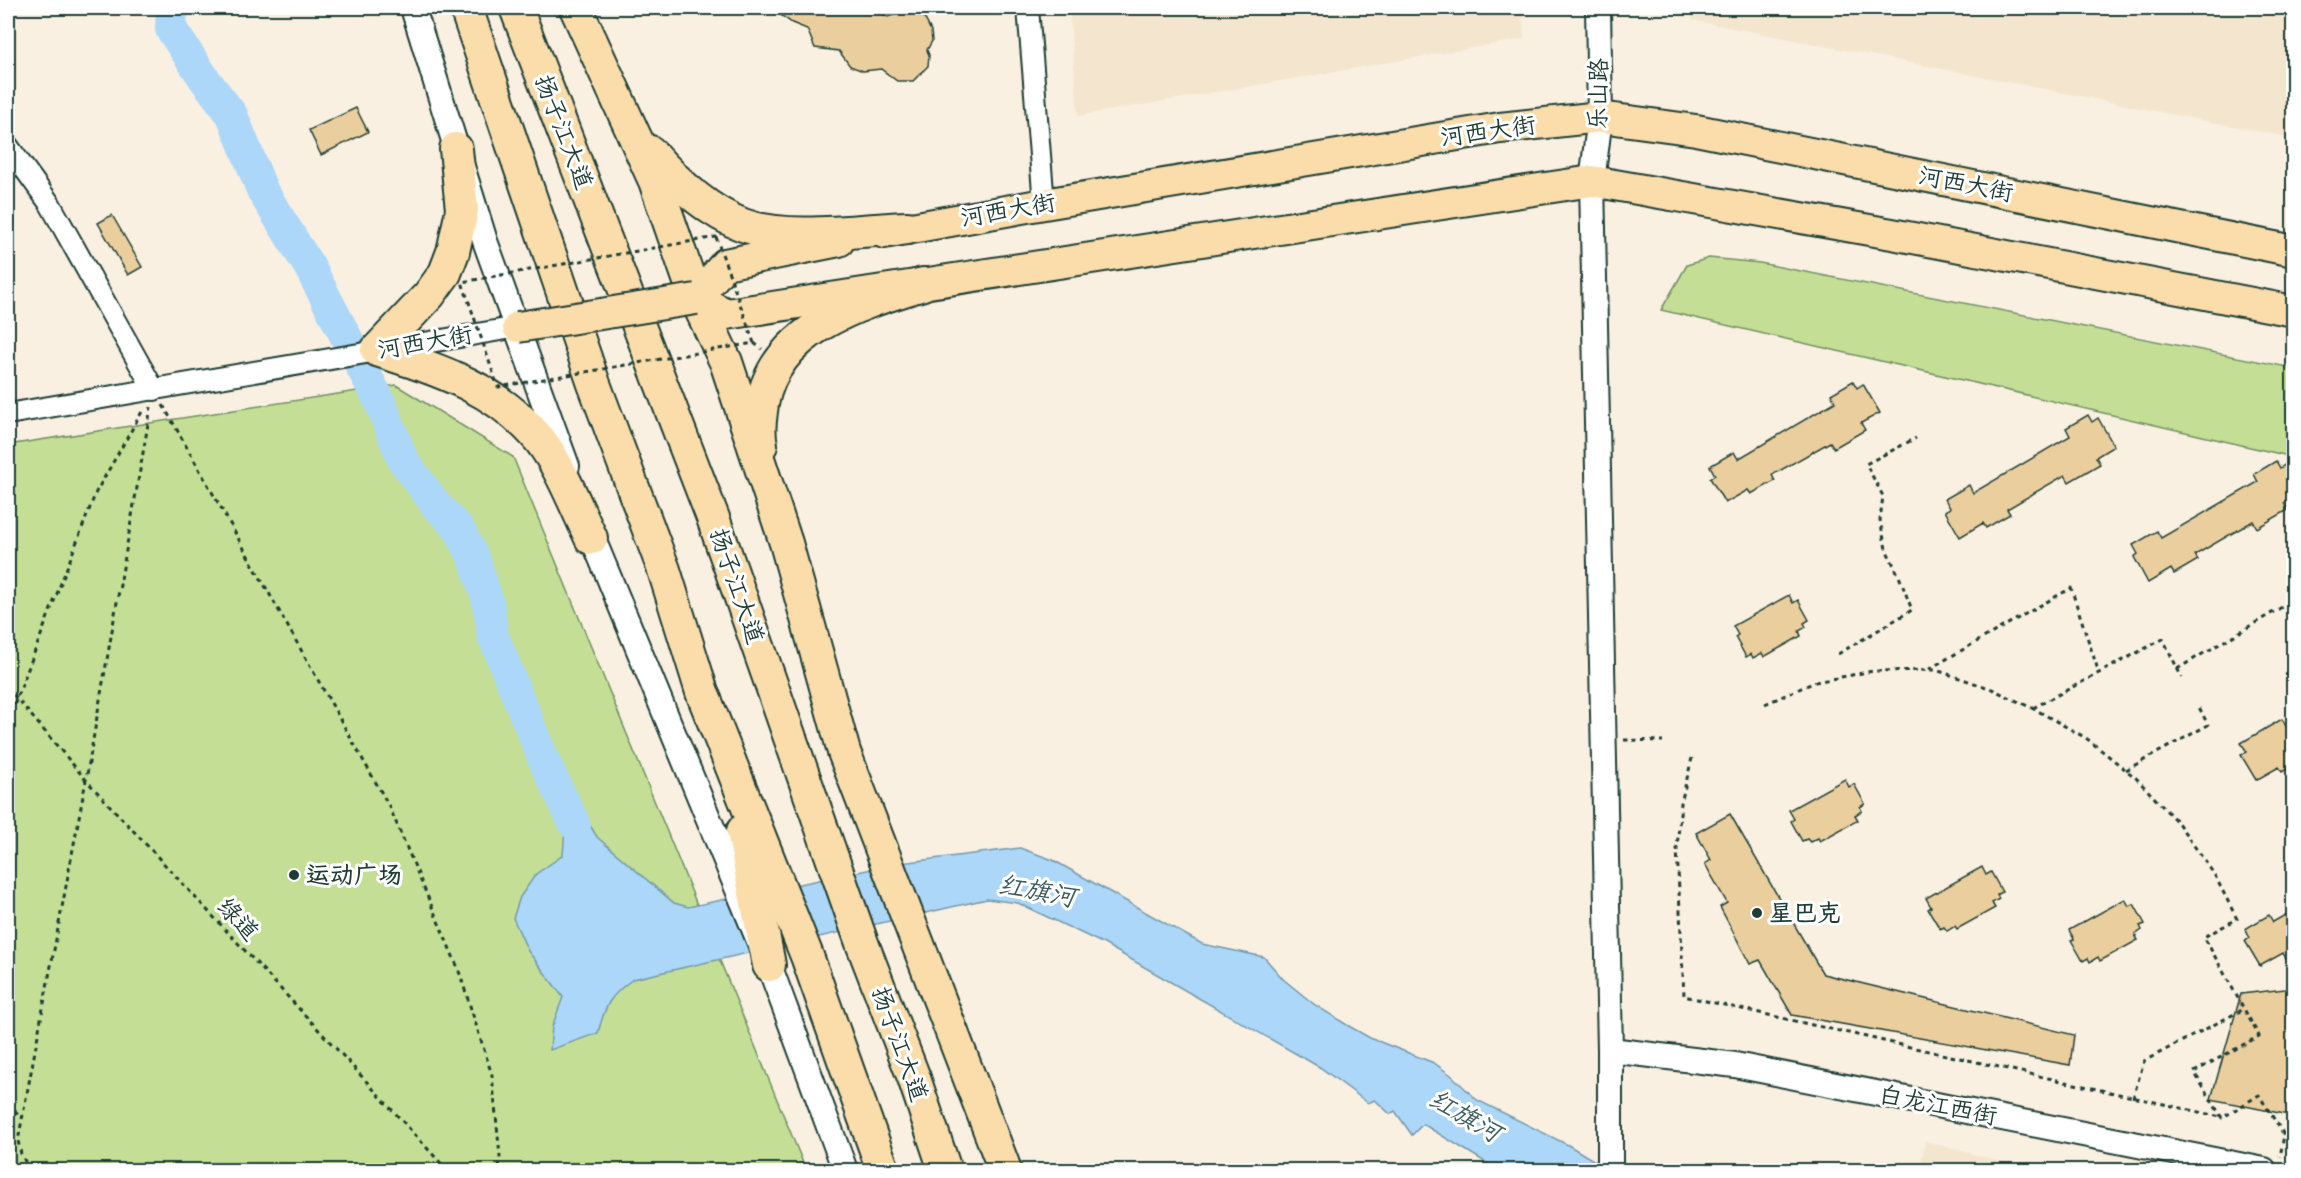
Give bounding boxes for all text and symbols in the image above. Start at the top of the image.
street label: 乐山路 [1582,58,1614,130]
street label: 扬子江大道 [528,71,600,193]
street label: 河西大街 [1438,109,1538,153]
street label: 河西大街 [1916,160,2016,208]
street label: 河西大街 [958,187,1058,233]
street label: 河西大街 [375,319,475,365]
street label: 扬子江大道 [703,524,771,648]
place label: 运动广场 [306,860,402,890]
marker: 运动广场 [287,868,301,882]
water label: 红旗河 [996,868,1082,915]
street label: 绿道 [211,891,265,947]
place label: 星巴克 [1769,898,1841,928]
marker: 星巴克 [1750,906,1764,920]
street label: 扬子江大道 [865,982,935,1106]
street label: 白龙江西街 [1876,1079,2000,1131]
water label: 红旗河 [1423,1082,1510,1152]

